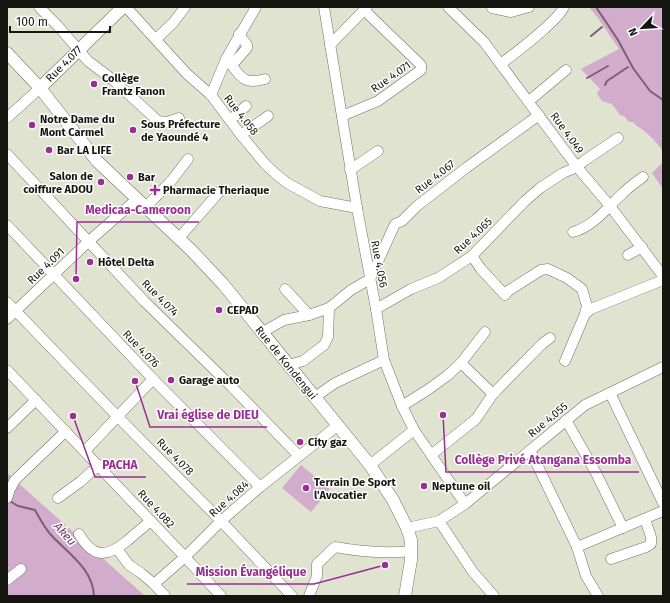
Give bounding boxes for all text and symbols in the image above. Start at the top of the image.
scale bar [10,8,110,34]
north arrow [622,8,662,48]
text: 100 m [16,15,48,29]
text: N [626,26,641,38]
street label: Rue 4.077 [43,43,85,85]
street label: Rue 4.071 [369,59,413,95]
place label: Collège Frantz Fanon [102,72,165,98]
marker: Collège Frantz Fanon [89,79,99,89]
street label: Rue 4.058 [221,92,261,138]
street label: Rue 4.049 [548,110,586,156]
place label: Notre Dame du Mont Carmel [40,113,115,139]
place label: Sous Préfecture de Yaoundé 4 [141,118,220,144]
marker: Notre Dame du Mont Carmel [27,120,37,130]
marker: Sous Préfecture de Yaoundé 4 [128,125,138,135]
place label: Bar LA LIFE [57,144,112,157]
marker: Bar LA LIFE [44,145,54,155]
street label: Rue 4.067 [413,157,458,197]
place label: Salon de coiffure ADOU [23,170,93,196]
place label: Bar [138,171,156,184]
marker: Bar [125,172,135,182]
marker: Salon de coiffure ADOU [96,177,106,187]
place label: Pharmacie Theriaque [163,184,269,197]
marker: Pharmacie Theriaque [150,185,160,195]
callout: Medicaa-Cameroon [77,198,199,222]
text: Medicaa-Cameroon [85,203,191,217]
street label: Rue 4.065 [451,215,495,257]
street label: Rue 4.056 [368,239,390,289]
street label: Rue 4.091 [25,245,67,287]
place label: Hôtel Delta [98,256,154,269]
marker: Hôtel Delta [85,257,95,267]
street label: Rue 4.074 [139,277,181,319]
place label: CEPAD [227,304,259,317]
marker: CEPAD [214,305,224,315]
street label: Rue de Kondengui [252,324,320,402]
street label: Rue 4.076 [120,328,162,370]
place label: Garage auto [179,374,240,387]
marker: Garage auto [166,375,176,385]
street label: Rue 4.055 [526,399,571,440]
callout: Vrai église de DIEU [150,403,267,427]
text: Vrai église de DIEU [156,408,259,422]
street label: Rue 4.078 [154,436,196,478]
place label: City gaz [308,436,347,449]
marker: City gaz [295,437,305,447]
callout: Collège Privé Atangana Essomba [446,448,639,472]
callout: PACHA [95,453,146,477]
text: Collège Privé Atangana Essomba [455,453,632,467]
text: PACHA [102,458,139,472]
place label: Terrain De Sport l'Avocatier [314,476,396,502]
street label: Rue 4.084 [207,478,251,520]
place label: Neptune oil [432,480,491,493]
marker: Neptune oil [419,481,429,491]
marker: Terrain De Sport l'Avocatier [301,483,311,493]
street label: Rue 4.082 [135,487,177,531]
water label: Akeu [50,519,79,549]
callout: Mission Évangélique [187,560,314,584]
text: Mission Évangélique [196,563,307,579]

